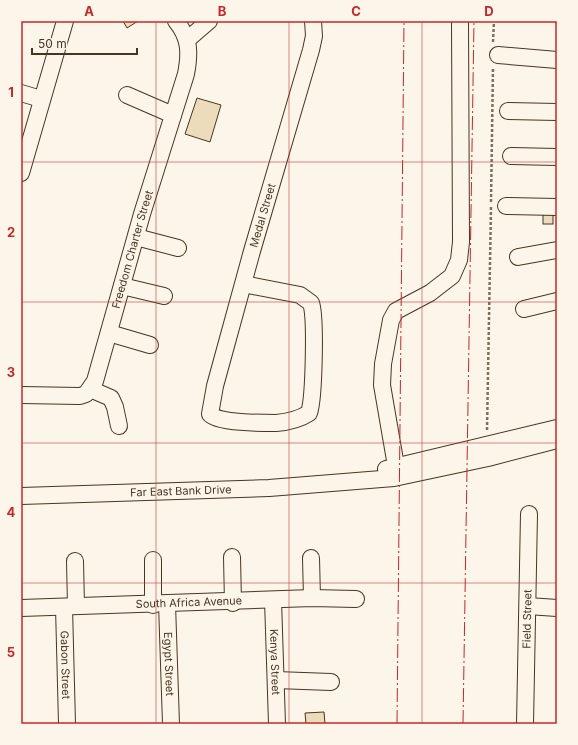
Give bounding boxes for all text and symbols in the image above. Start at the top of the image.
text: A [84,3,94,19]
text: B [218,3,227,19]
text: C [351,3,361,19]
text: D [484,3,494,19]
scale bar [32,30,137,56]
text: 50 m [38,36,67,51]
text: 1 [8,84,14,100]
street label: Medal Street [246,181,279,249]
street label: Freedom Charter Street [109,188,156,310]
text: 2 [7,224,15,240]
text: 3 [7,364,15,380]
street label: Far East Bank Drive [130,482,232,499]
text: 4 [7,504,16,520]
street label: Field Street [519,589,535,649]
street label: South Africa Avenue [135,593,242,611]
street label: Kenya Street [267,629,283,696]
street label: Gabon Street [58,631,73,700]
street label: Egypt Street [161,632,177,697]
text: 5 [7,644,15,660]

